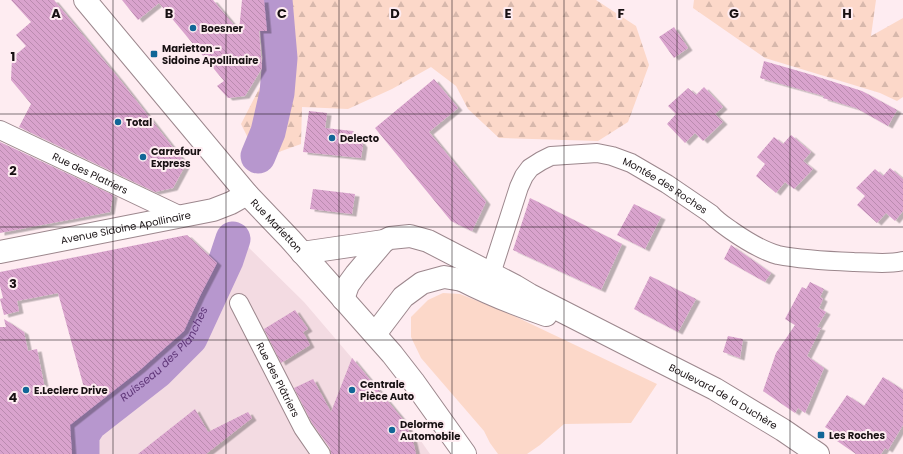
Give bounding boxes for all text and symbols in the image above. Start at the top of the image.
text: A [51,4,61,23]
text: B [165,4,174,23]
text: C [277,4,287,23]
text: D [390,4,400,23]
text: E [504,4,512,23]
text: F [617,4,625,23]
text: G [729,4,739,23]
text: H [842,4,852,23]
place label: Boesner [201,21,244,36]
marker: Boesner [188,23,198,33]
place label: Marietton - Sidoine Apollinaire [162,41,259,68]
text: 1 [11,47,15,66]
marker: Marietton - Sidoine Apollinaire [149,49,159,59]
place label: Total [126,115,152,130]
marker: Total [113,117,123,127]
place label: Delecto [340,131,380,146]
marker: Delecto [327,133,337,143]
place label: Carrefour Express [151,144,202,171]
street label: Rue des Platriers [50,148,131,197]
marker: Carrefour Express [138,152,148,162]
street label: Montée des Roches [621,153,711,217]
text: 2 [9,161,17,180]
street label: Rue Marietton [248,195,306,256]
street label: Avenue Sidoine Apollinaire [59,207,192,247]
text: 3 [9,274,17,293]
water label: Ruisseau des Planches [116,304,212,405]
street label: Rue des Plâtriers [253,340,304,420]
street label: Boulevard de la Duchère [666,359,781,433]
place label: Centrale Pièce Auto [360,377,415,404]
place label: E.Leclerc Drive [34,383,108,398]
marker: E.Leclerc Drive [21,385,31,395]
marker: Centrale Pièce Auto [347,385,357,395]
text: 4 [9,388,18,407]
place label: Delorme Automobile [400,417,460,444]
marker: Delorme Automobile [387,425,397,435]
place label: Les Roches [829,428,885,443]
marker: Les Roches [816,430,826,440]

